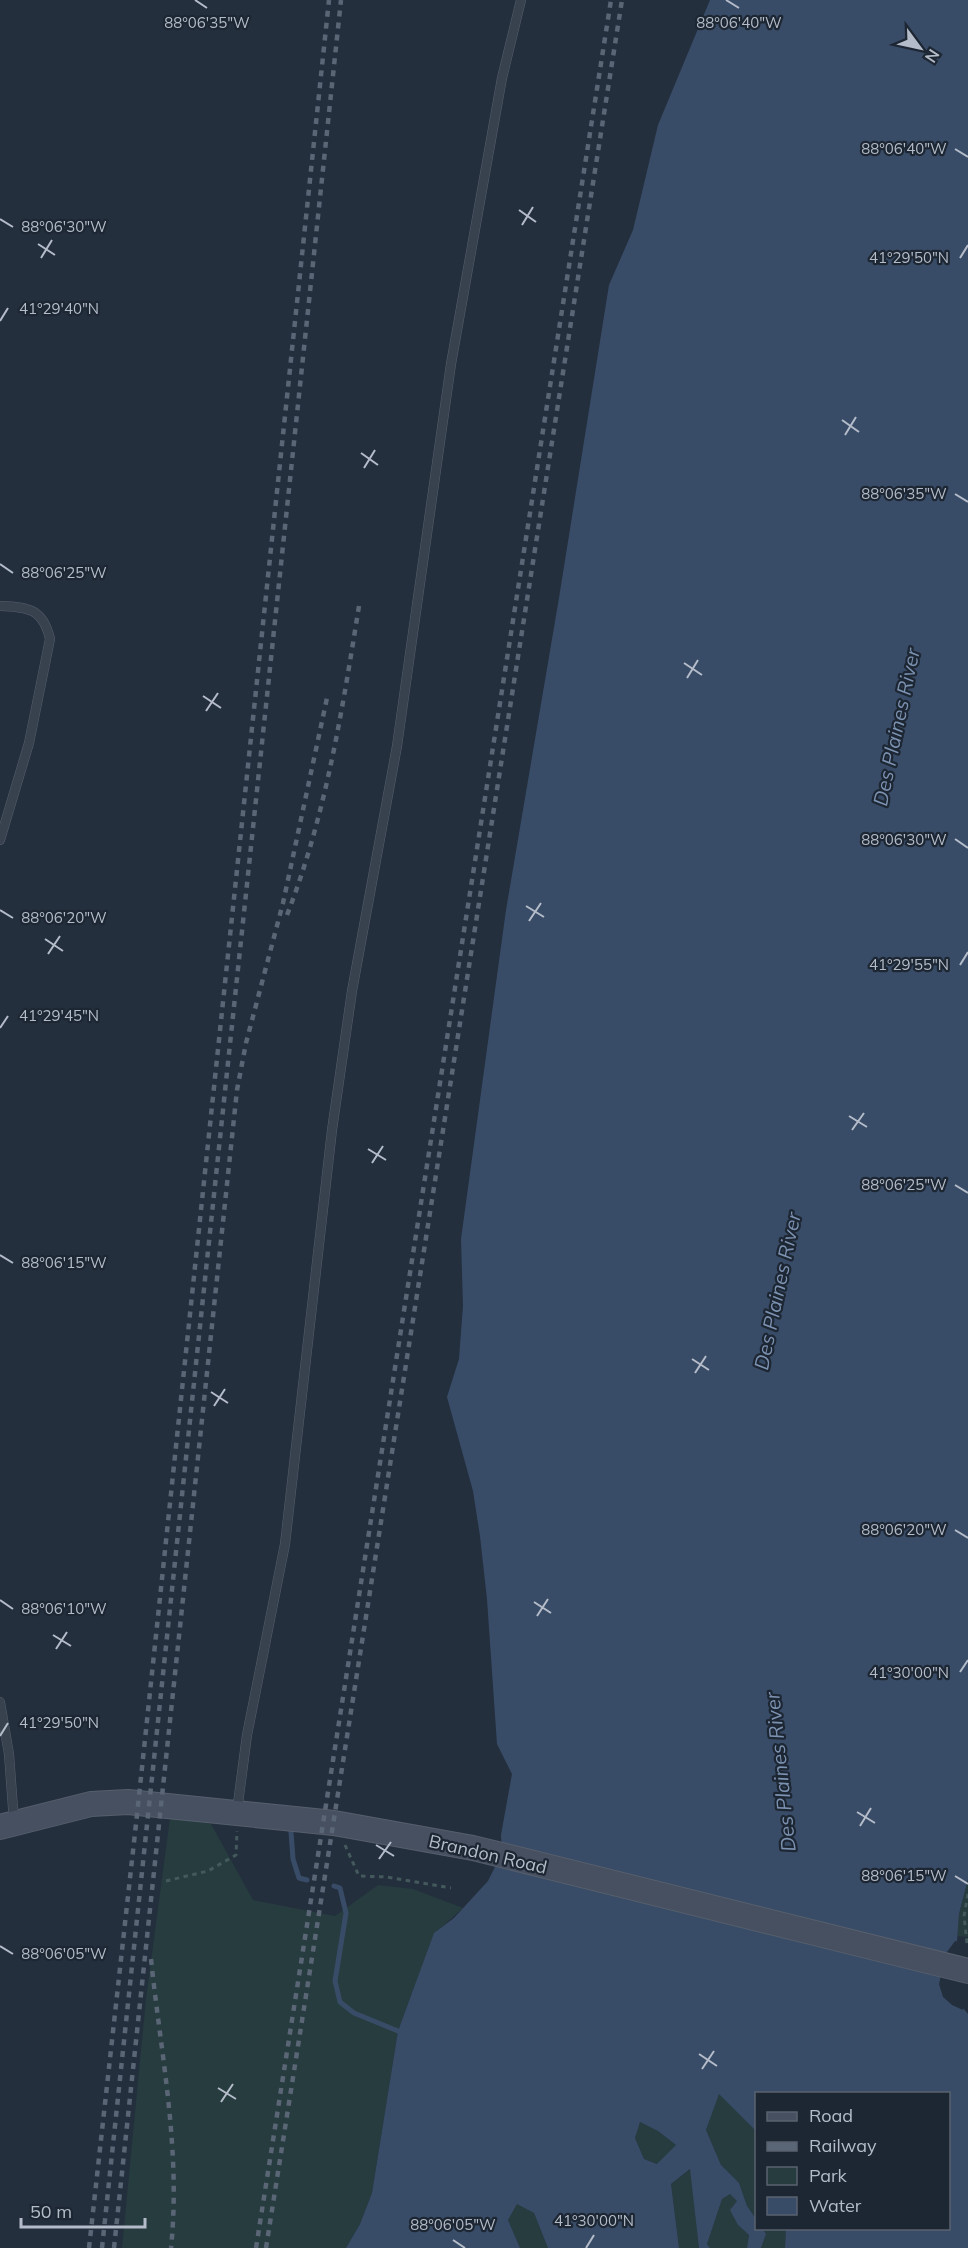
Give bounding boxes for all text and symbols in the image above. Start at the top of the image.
text: 88°06'35"W [164,13,250,32]
text: 88°06'40"W [696,13,782,32]
north arrow [890,18,950,78]
text: N [921,46,944,67]
text: 88°06'40"W [861,139,947,158]
text: 88°06'30"W [21,217,107,236]
text: 41°29'50"N [869,248,949,267]
text: 41°29'40"N [19,299,99,318]
text: 88°06'35"W [861,484,947,503]
text: 88°06'25"W [21,563,107,582]
water label: Des Plaines River [867,645,925,808]
text: 88°06'30"W [861,830,947,849]
text: 88°06'20"W [21,908,107,927]
text: 41°29'55"N [869,955,949,974]
text: 41°29'45"N [19,1006,99,1025]
text: 88°06'25"W [861,1175,947,1194]
water label: Des Plaines River [748,1209,806,1372]
text: 88°06'15"W [21,1253,107,1272]
text: 88°06'20"W [861,1520,947,1539]
text: 88°06'10"W [21,1599,107,1618]
text: 41°30'00"N [869,1663,949,1682]
water label: Des Plaines River [759,1690,801,1853]
text: 41°29'50"N [19,1713,99,1732]
street label: Brandon Road [427,1829,549,1879]
text: 88°06'15"W [861,1866,947,1885]
text: 88°06'05"W [21,1944,107,1963]
legend [755,2092,950,2230]
text: Road [809,2104,853,2127]
text: Railway [809,2134,877,2157]
text: Park [809,2164,848,2187]
scale bar [21,2191,146,2229]
text: Water [809,2194,862,2217]
text: 50 m [30,2200,72,2223]
text: 41°30'00"N [554,2211,634,2230]
text: 88°06'05"W [410,2215,496,2234]

